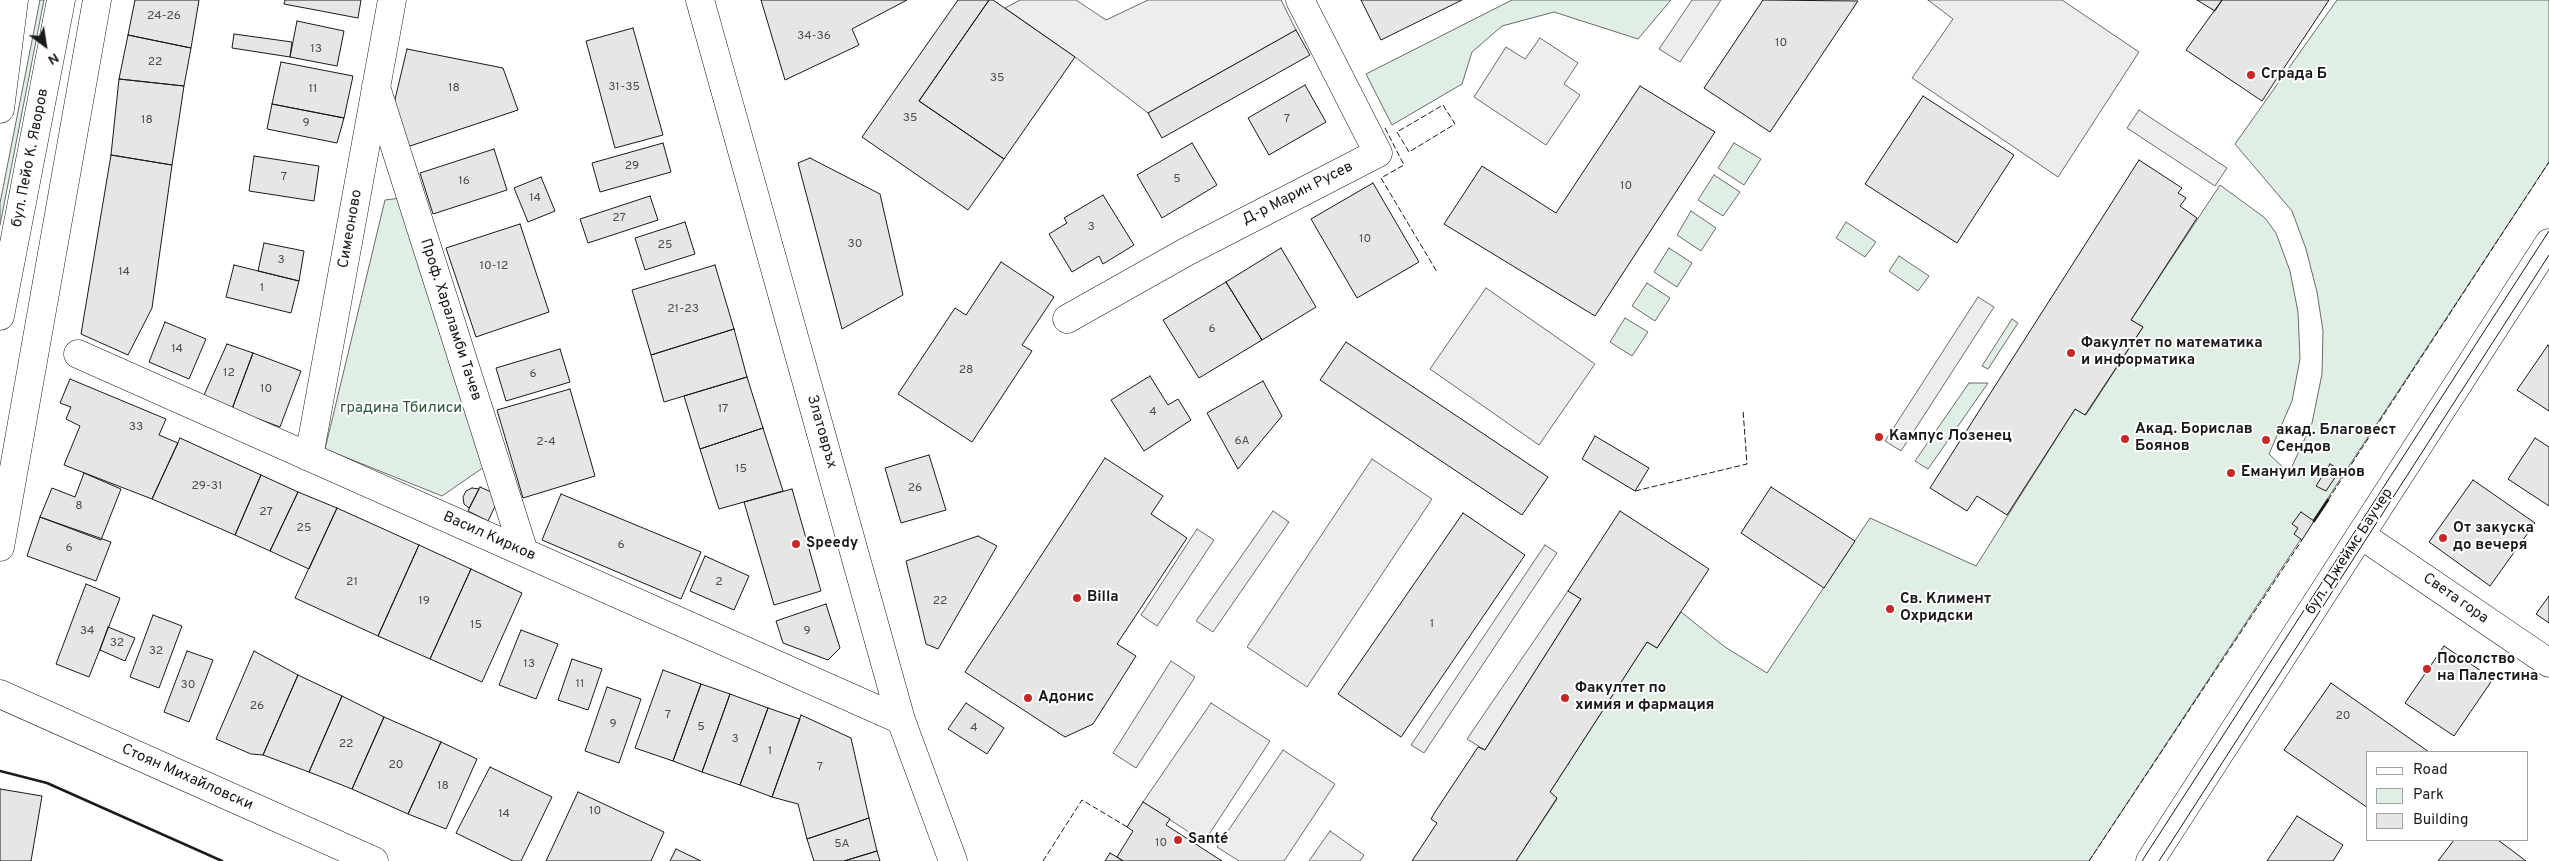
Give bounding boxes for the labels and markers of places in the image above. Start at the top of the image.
place label: Сграда Б [2261,66,2327,84]
marker: Сграда Б [2245,69,2257,81]
place label: Факултет по математика и информатика [2081,335,2263,370]
marker: Факултет по математика и информатика [2065,347,2077,359]
place label: Акад. Борислав Боянов [2135,421,2253,456]
place label: акад. Благовест Сендов [2276,422,2396,457]
place label: Кампус Лозенец [1889,428,2012,446]
marker: Кампус Лозенец [1873,431,1885,443]
marker: Акад. Борислав Боянов [2119,433,2131,445]
marker: акад. Благовест Сендов [2260,434,2272,446]
place label: Емануил Иванов [2241,464,2365,482]
marker: Емануил Иванов [2225,467,2237,479]
place label: От закуска до вечеря [2453,520,2534,555]
marker: От закуска до вечеря [2437,532,2449,544]
place label: Speedy [806,535,858,553]
marker: Speedy [790,538,802,550]
place label: Billa [1087,589,1119,607]
place label: Св. Климент Охридски [1900,591,1991,626]
marker: Billa [1071,592,1083,604]
marker: Св. Климент Охридски [1884,603,1896,615]
place label: Посолство на Палестина [2437,651,2538,686]
marker: Посолство на Палестина [2421,663,2433,675]
place label: Факултет по химия и фармация [1575,680,1714,715]
place label: Адонис [1038,689,1094,707]
marker: Адонис [1022,692,1034,704]
marker: Факултет по химия и фармация [1559,692,1571,704]
place label: Santé [1188,831,1228,849]
marker: Santé [1172,834,1184,846]

